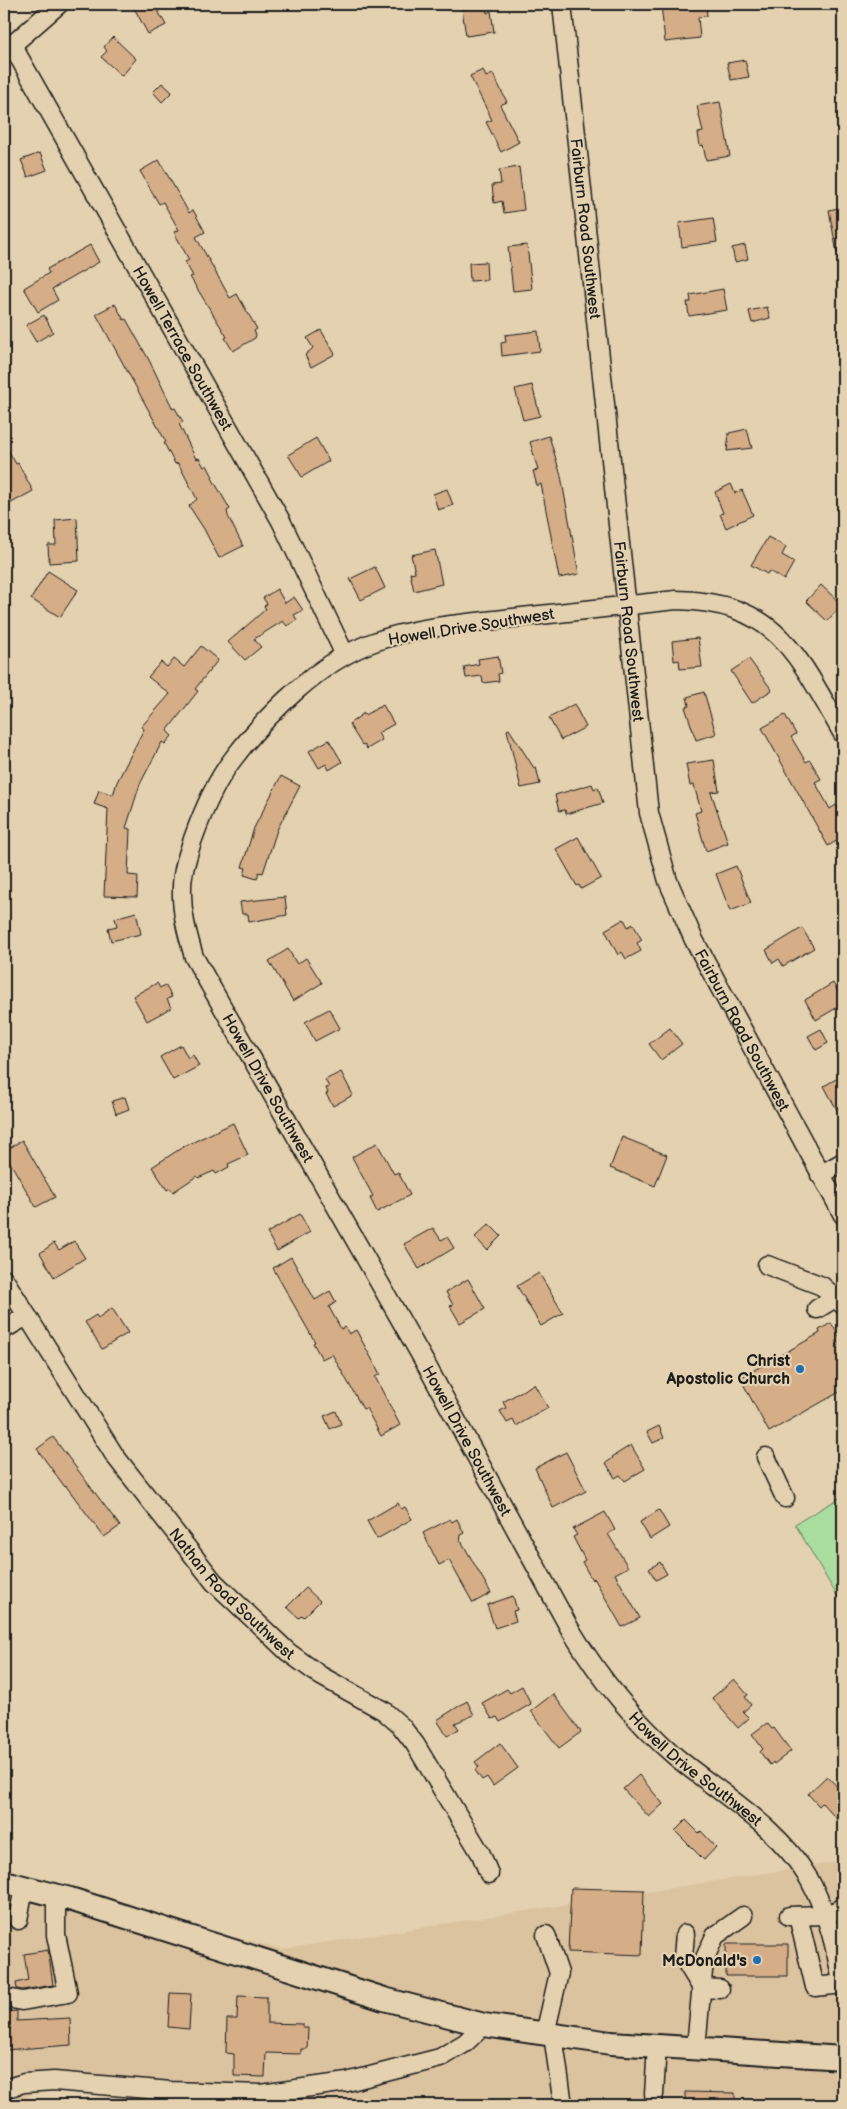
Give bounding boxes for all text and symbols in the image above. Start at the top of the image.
street label: Fairburn Road Southwest [566,138,604,320]
street label: Howell Terrace Southwest [128,263,236,434]
street label: Fairburn Road Southwest [609,540,647,723]
street label: Howell Drive Southwest [387,605,556,650]
street label: Fairburn Road Southwest [690,946,793,1115]
street label: Howell Drive Southwest [217,1011,317,1166]
place label: Christ Apostolic Church [666,1352,791,1389]
street label: Howell Drive Southwest [418,1363,515,1520]
marker: Christ Apostolic Church [794,1363,806,1375]
street label: Nathan Road Southwest [164,1525,298,1665]
street label: Howell Drive Southwest [624,1709,765,1831]
place label: McDonald's [662,1952,747,1971]
marker: McDonald's [751,1954,763,1966]

